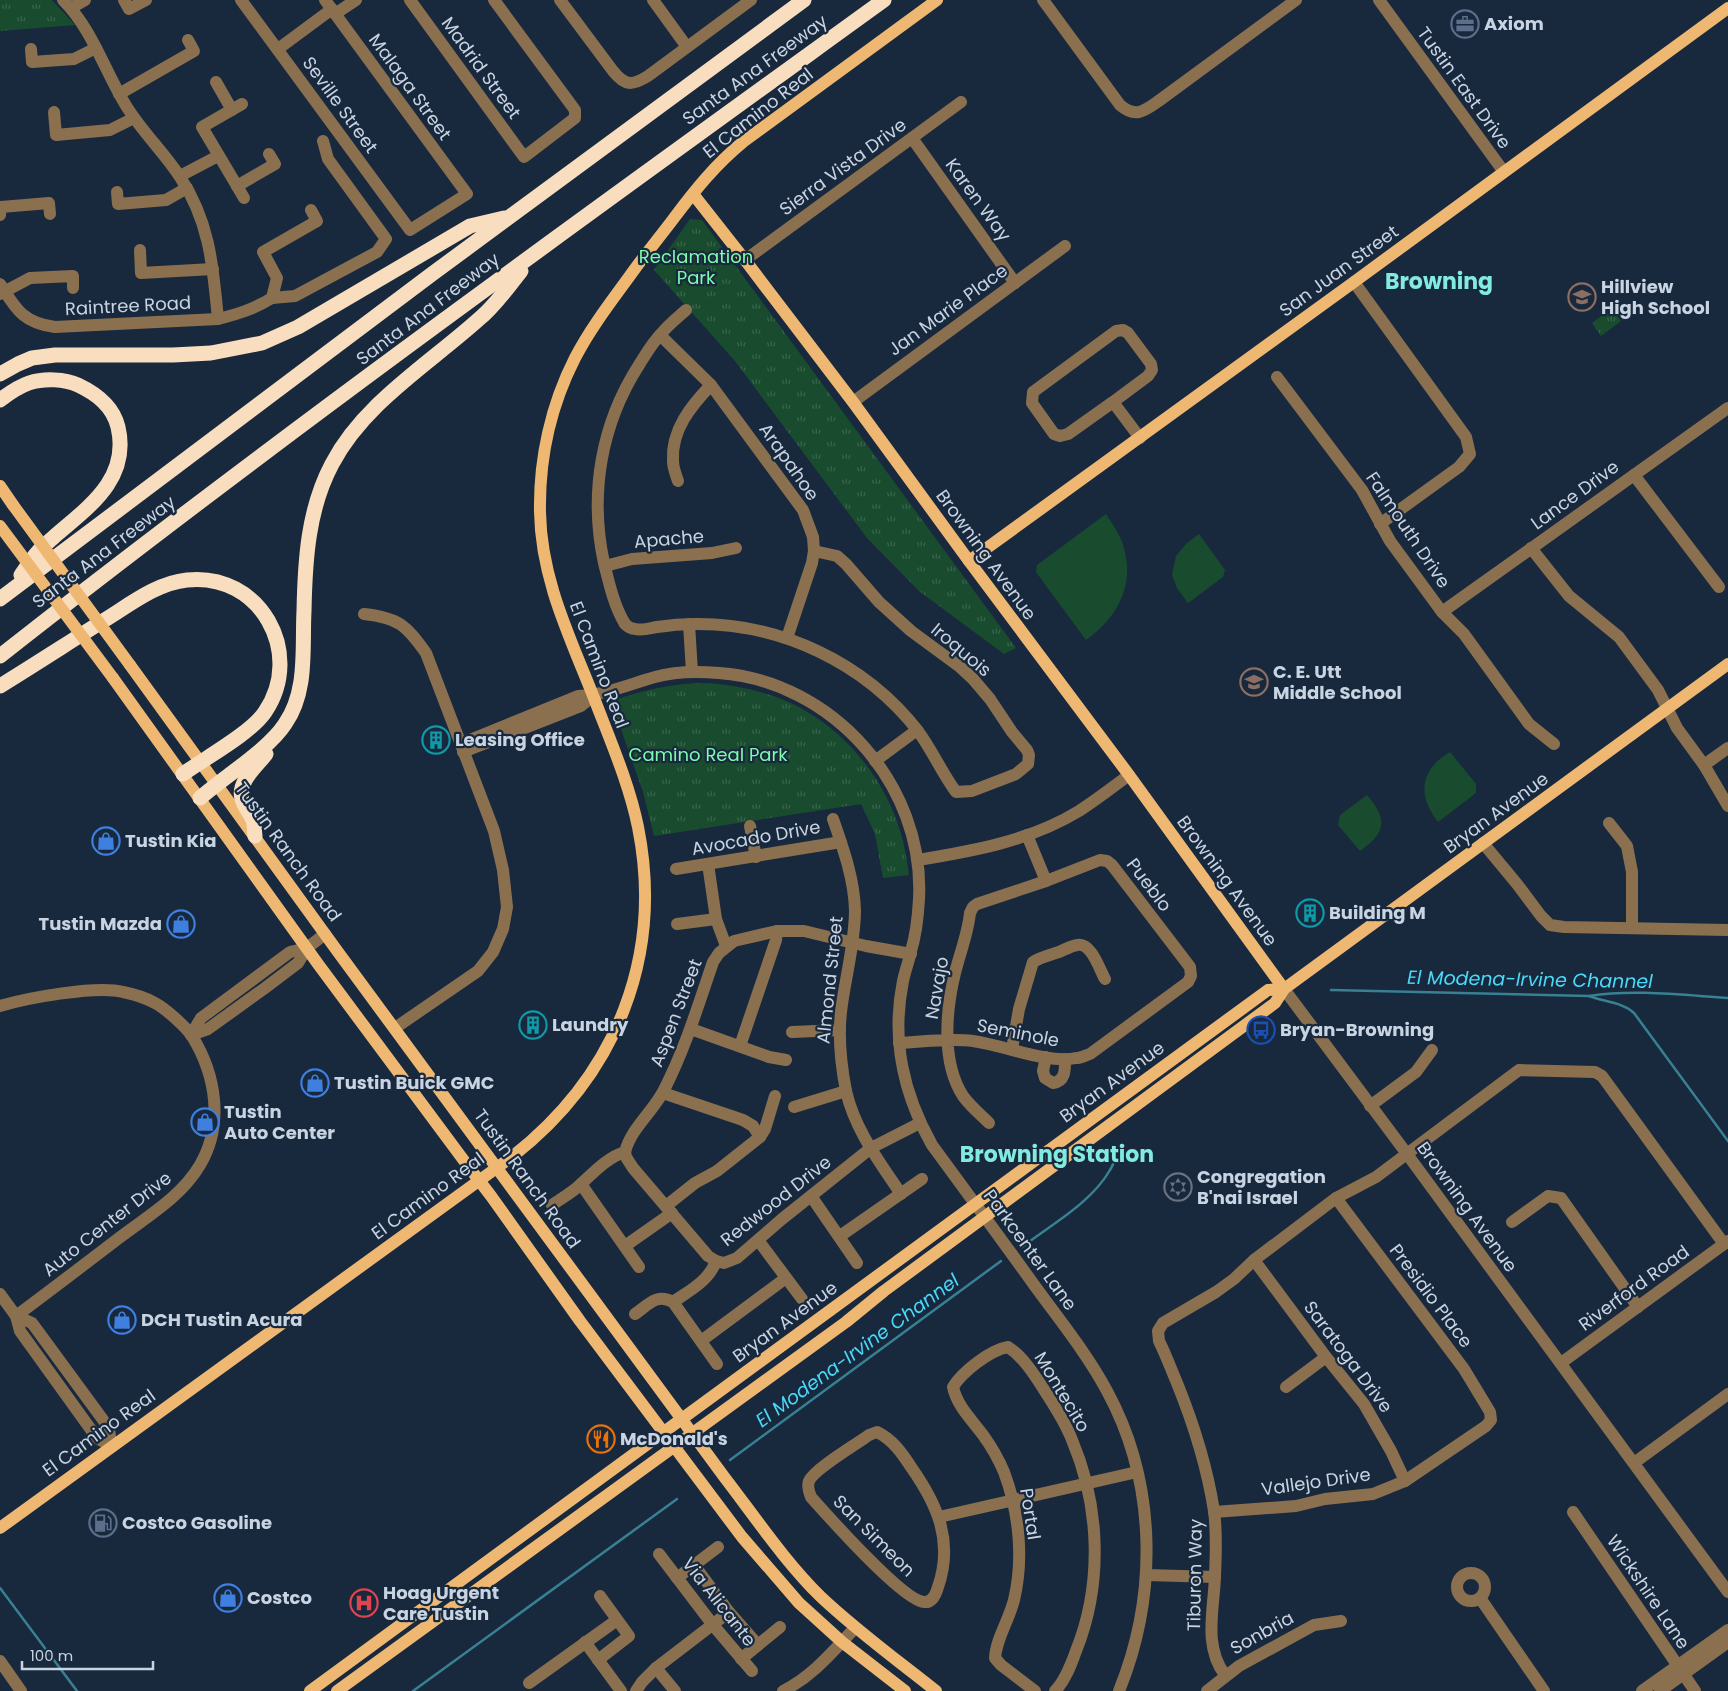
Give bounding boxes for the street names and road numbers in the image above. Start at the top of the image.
street label: Santa Ana Freeway [677,8,832,131]
street label: Madrid Street [436,12,527,124]
street label: Tustin East Drive [1412,22,1517,154]
street label: Malaga Street [363,28,458,145]
street label: Seville Street [297,51,384,158]
street label: El Camino Real [697,61,818,164]
street label: Sierra Vista Drive [774,112,911,221]
street label: Karen Way [940,153,1017,246]
street label: San Juan Street [1274,219,1403,322]
street label: Santa Ana Freeway [351,246,505,371]
street label: Jan Marie Place [883,258,1012,361]
street label: Raintree Road [64,290,192,321]
street label: Arapahoe [753,418,825,506]
street label: Lance Drive [1525,454,1624,535]
street label: Falmouth Drive [1360,467,1457,593]
street label: Browning Avenue [930,484,1042,625]
street label: Santa Ana Freeway [27,489,181,614]
street label: Apache [633,523,705,554]
street label: El Camino Real [564,598,635,732]
street label: Iroquois [926,617,997,682]
street label: Bryan Avenue [1438,766,1553,859]
street label: Tustin Ranch Road [229,777,347,926]
street label: Browning Avenue [1171,810,1283,951]
street label: Avocado Drive [689,814,822,861]
street label: Pueblo [1121,853,1178,917]
street label: Almond Street [810,915,849,1045]
street label: Aspen Street [643,955,708,1070]
street label: Navajo [919,955,954,1021]
street label: Seminole [975,1012,1061,1053]
street label: Bryan Avenue [1054,1035,1169,1128]
street label: Tustin Ranch Road [468,1104,586,1253]
street label: Browning Avenue [1411,1136,1523,1277]
street label: El Camino Real [366,1146,489,1245]
street label: Redwood Drive [715,1149,836,1252]
street label: Auto Center Drive [37,1165,176,1282]
street label: Parkcenter Lane [978,1184,1083,1315]
street label: Presidio Place [1384,1239,1479,1353]
street label: Riverford Road [1573,1239,1694,1336]
street label: Bryan Avenue [727,1275,842,1368]
street label: Saratoga Drive [1298,1296,1399,1418]
street label: Montecito [1029,1347,1096,1437]
street label: El Camino Real [37,1383,160,1482]
street label: Vallejo Drive [1260,1461,1372,1502]
street label: Portal [1014,1486,1047,1541]
street label: San Simeon [828,1489,921,1582]
street label: Tiburon Way [1181,1519,1208,1631]
street label: Wickshire Lane [1601,1530,1696,1654]
street label: Via Alicante [677,1552,762,1652]
street label: Sonbria [1225,1605,1298,1660]

